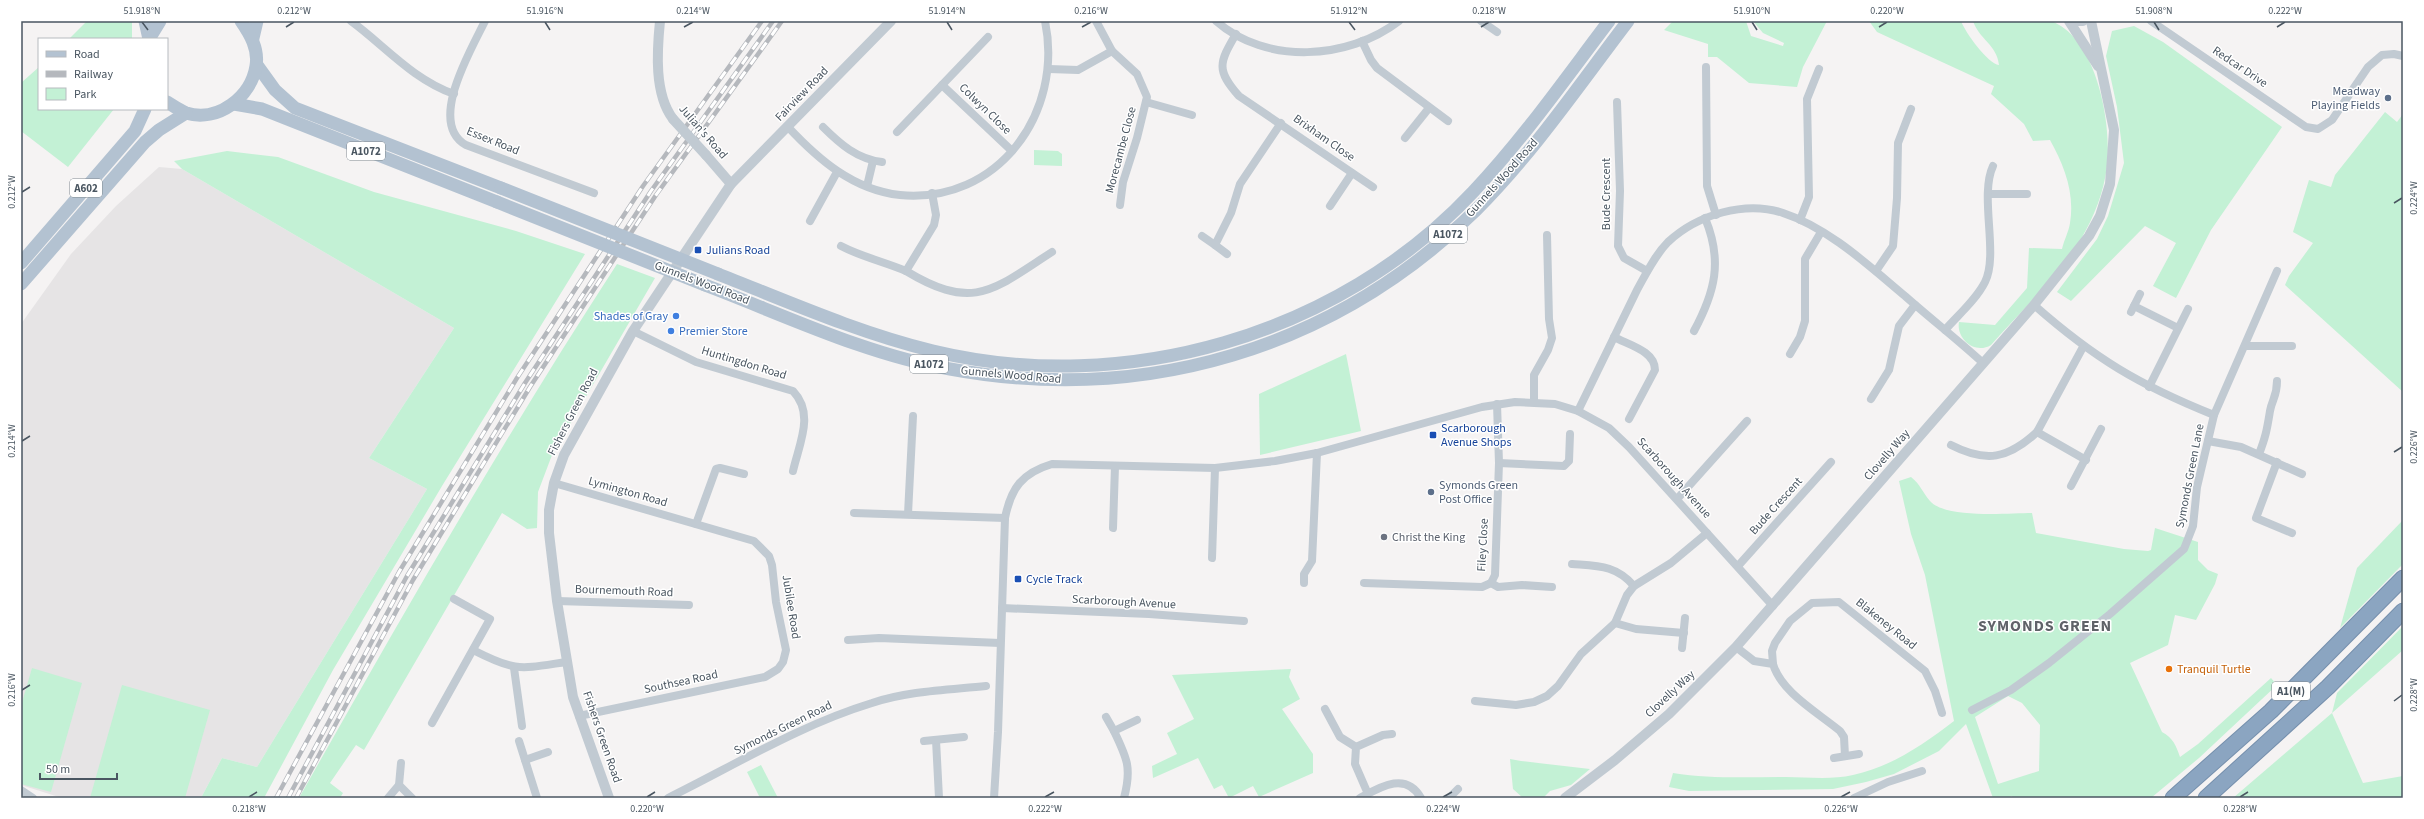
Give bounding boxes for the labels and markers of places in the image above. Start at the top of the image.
place label: Meadway Playing Fields [2311,83,2380,114]
marker: Meadway Playing Fields [2383,93,2393,103]
place label: Julians Road [706,242,770,259]
marker: Julians Road [693,245,703,255]
place label: Shades of Gray [594,308,668,325]
marker: Shades of Gray [671,311,681,321]
place label: Premier Store [679,323,748,340]
marker: Premier Store [666,326,676,336]
place label: Scarborough Avenue Shops [1441,420,1512,451]
marker: Scarborough Avenue Shops [1428,430,1438,440]
place label: Symonds Green Post Office [1439,477,1518,508]
marker: Symonds Green Post Office [1426,487,1436,497]
place label: Christ the King [1392,529,1465,546]
marker: Christ the King [1379,532,1389,542]
place label: Cycle Track [1026,571,1082,588]
marker: Cycle Track [1013,574,1023,584]
place label: Tranquil Turtle [2177,661,2251,678]
marker: Tranquil Turtle [2164,664,2174,674]

